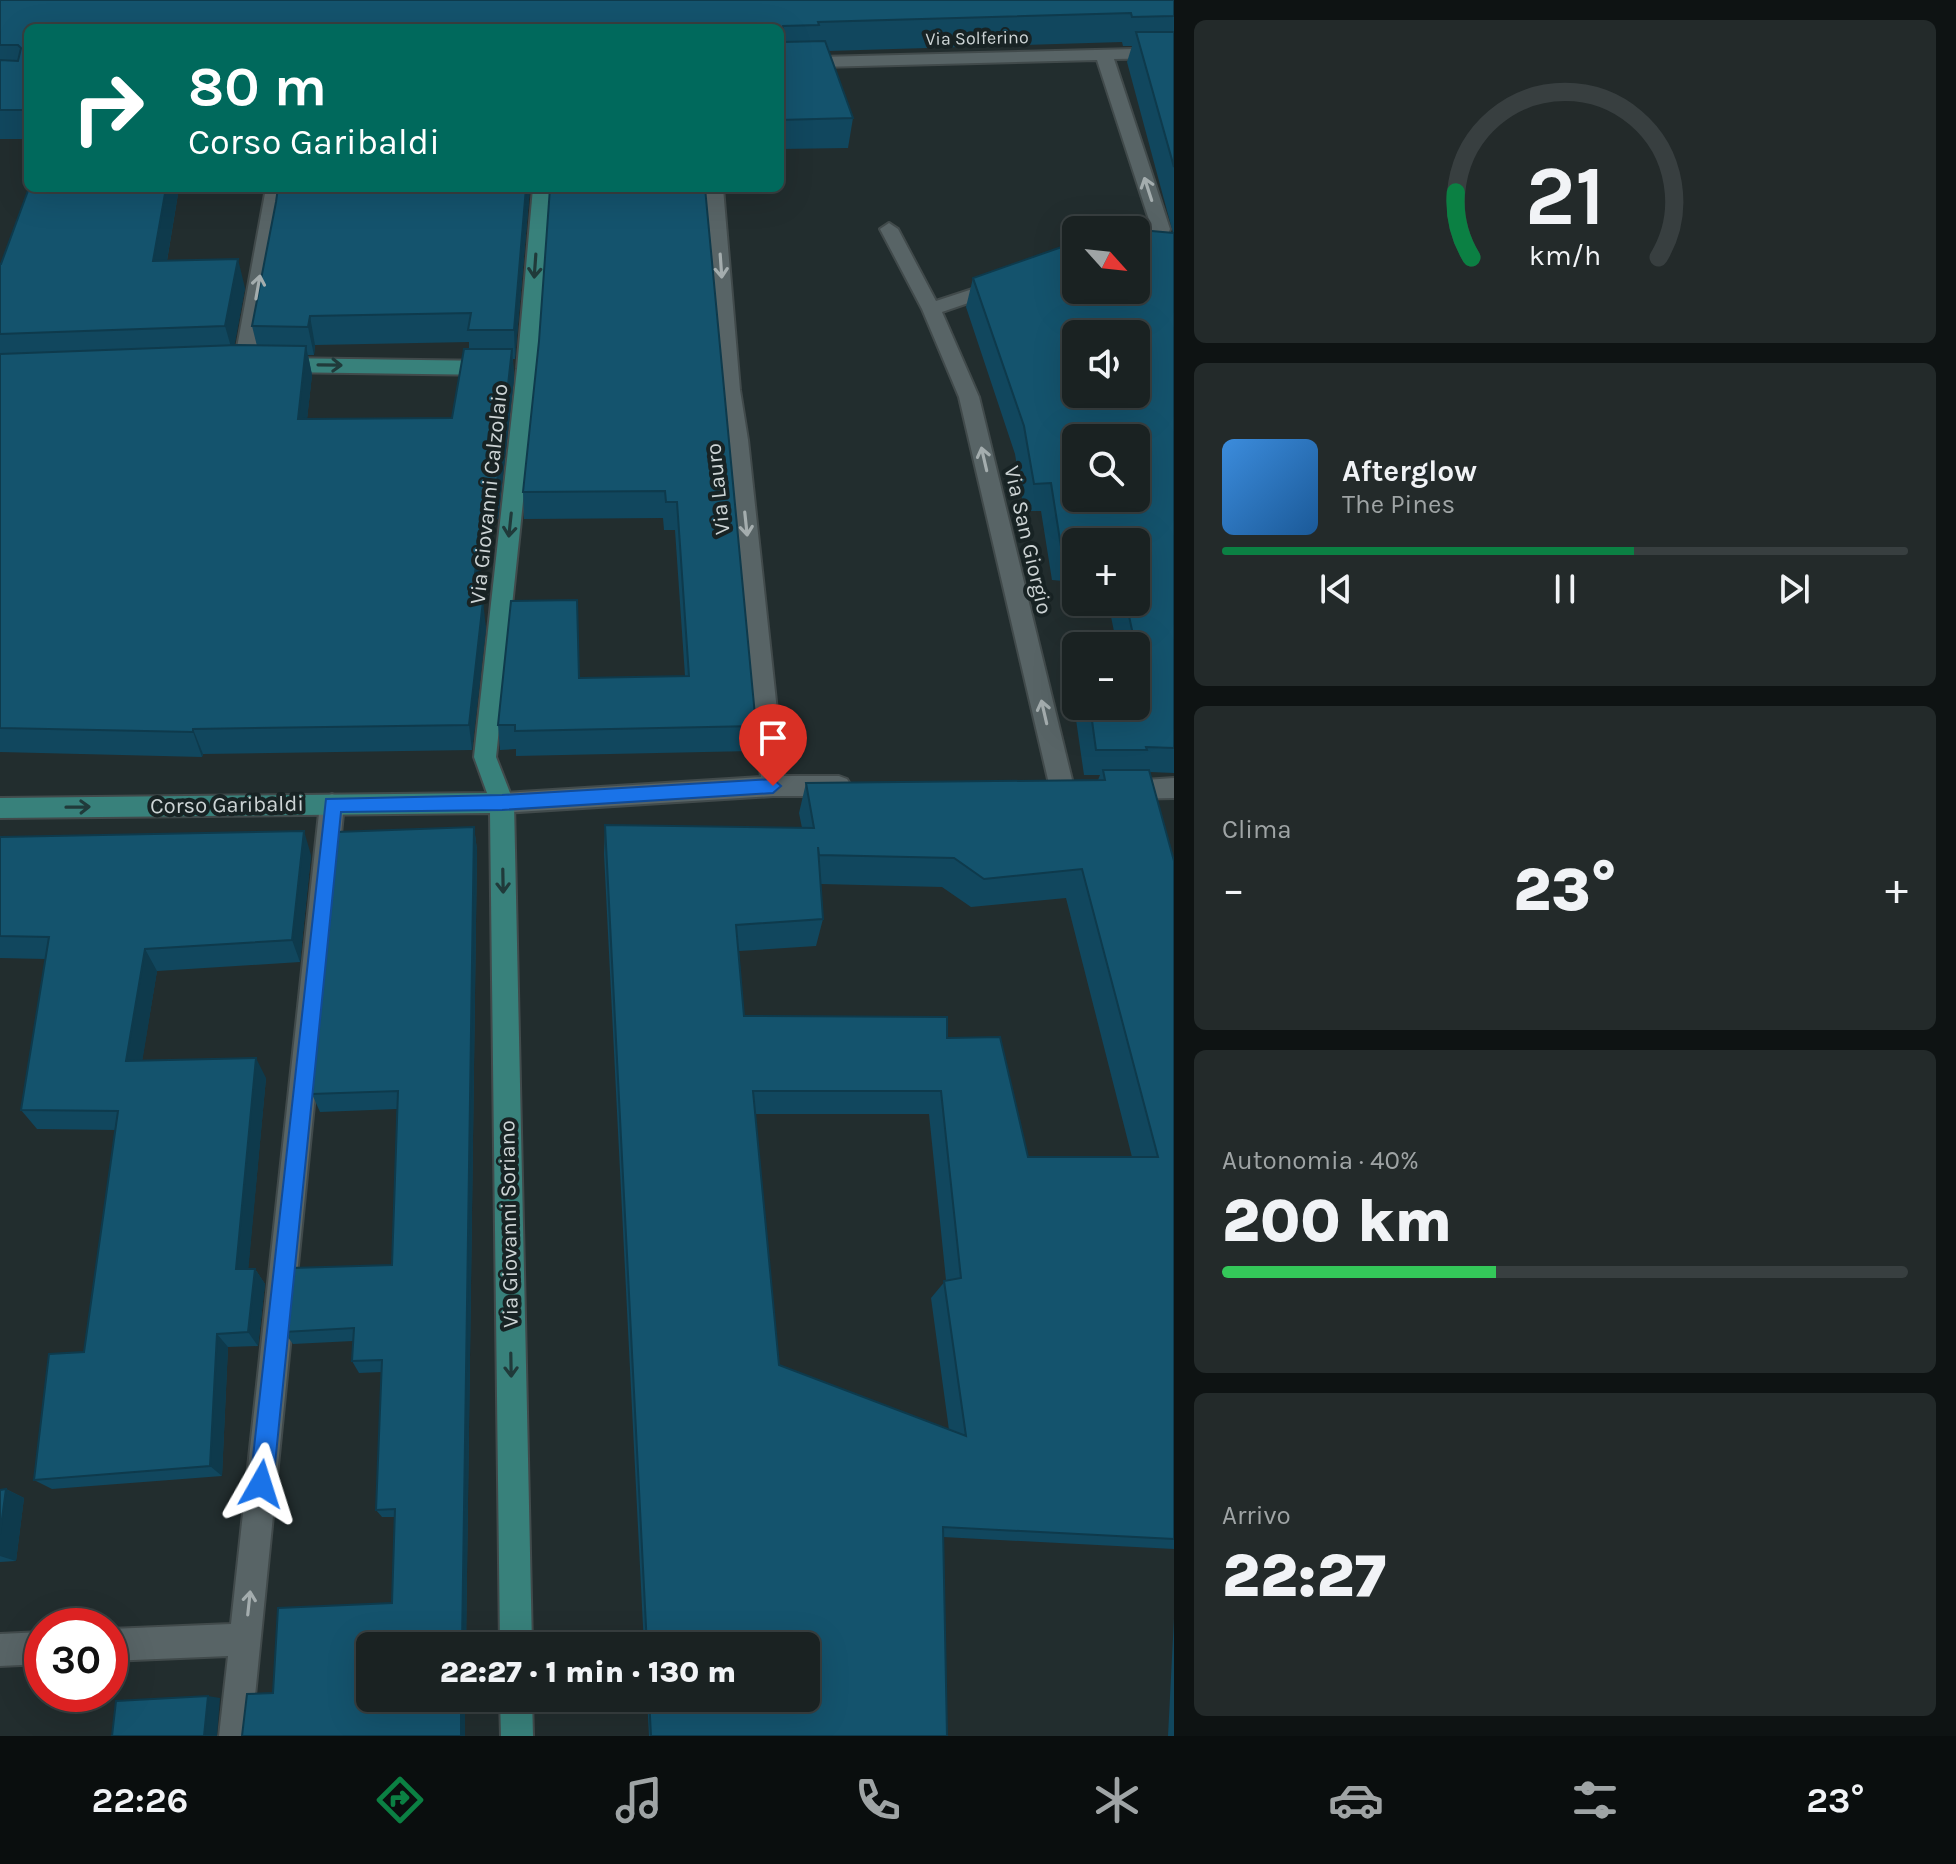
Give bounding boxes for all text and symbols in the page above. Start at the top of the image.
street label: Via Solferino [925,26,1029,50]
text: 80 m [188,54,327,119]
icon: right [56,56,160,160]
text: Corso Garibaldi [188,121,440,163]
text: 21 [1525,147,1605,244]
one-way arrow [1139,176,1154,201]
north arrow [1062,216,1150,304]
map controls [1062,216,1150,720]
text: km/h [1529,239,1601,272]
one-way arrow [528,252,543,279]
one-way arrow [714,252,729,279]
one-way arrow [251,275,266,301]
button: sound [1062,320,1150,408]
one-way arrow [316,358,343,373]
street label: Via Giovanni Calzolaio [464,382,514,606]
button: search [1062,424,1150,512]
street label: Via Lauro [700,442,736,536]
one-way arrow [976,447,991,472]
text: Afterglow [1342,453,1477,489]
street label: Via San Giorgio [998,463,1058,617]
text: The Pines [1342,489,1455,520]
one-way arrow [739,510,754,537]
one-way arrow [503,511,518,537]
button: + [1062,528,1150,616]
icon: previous [1314,567,1358,611]
icon: pause [1543,567,1587,611]
icon: next [1772,567,1816,611]
button: − [1062,632,1150,720]
one-way arrow [1036,699,1051,725]
pin [739,704,807,786]
icon: arrive [751,716,795,760]
street label: Corso Garibaldi [150,791,304,819]
one-way arrow [64,799,91,815]
text: Clima [1222,814,1292,845]
text: 23° [1513,855,1617,925]
text: − [1222,864,1245,915]
text: + [1885,864,1908,915]
one-way arrow [495,867,511,894]
street label: Via Giovanni Soriano [494,1120,524,1328]
text: Autonomia · 40% [1222,1145,1419,1176]
text: 200 km [1222,1186,1452,1256]
one-way arrow [503,1351,519,1378]
position arrow [219,1442,303,1526]
text: Arrivo [1222,1500,1291,1531]
text: 22:27 [1222,1541,1386,1611]
one-way arrow [242,1590,257,1617]
speed limit sign: 30 [24,1608,128,1712]
text: 22:27 · 1 min · 130 m [440,1654,736,1690]
icon: directions [372,1772,428,1828]
icon: music [611,1772,667,1828]
icon: phone [850,1772,906,1828]
icon: climate [1089,1772,1145,1828]
icon: car [1328,1772,1384,1828]
icon: filters [1567,1772,1623,1828]
text: 22:26 [92,1779,188,1821]
text: 23° [1806,1779,1864,1821]

